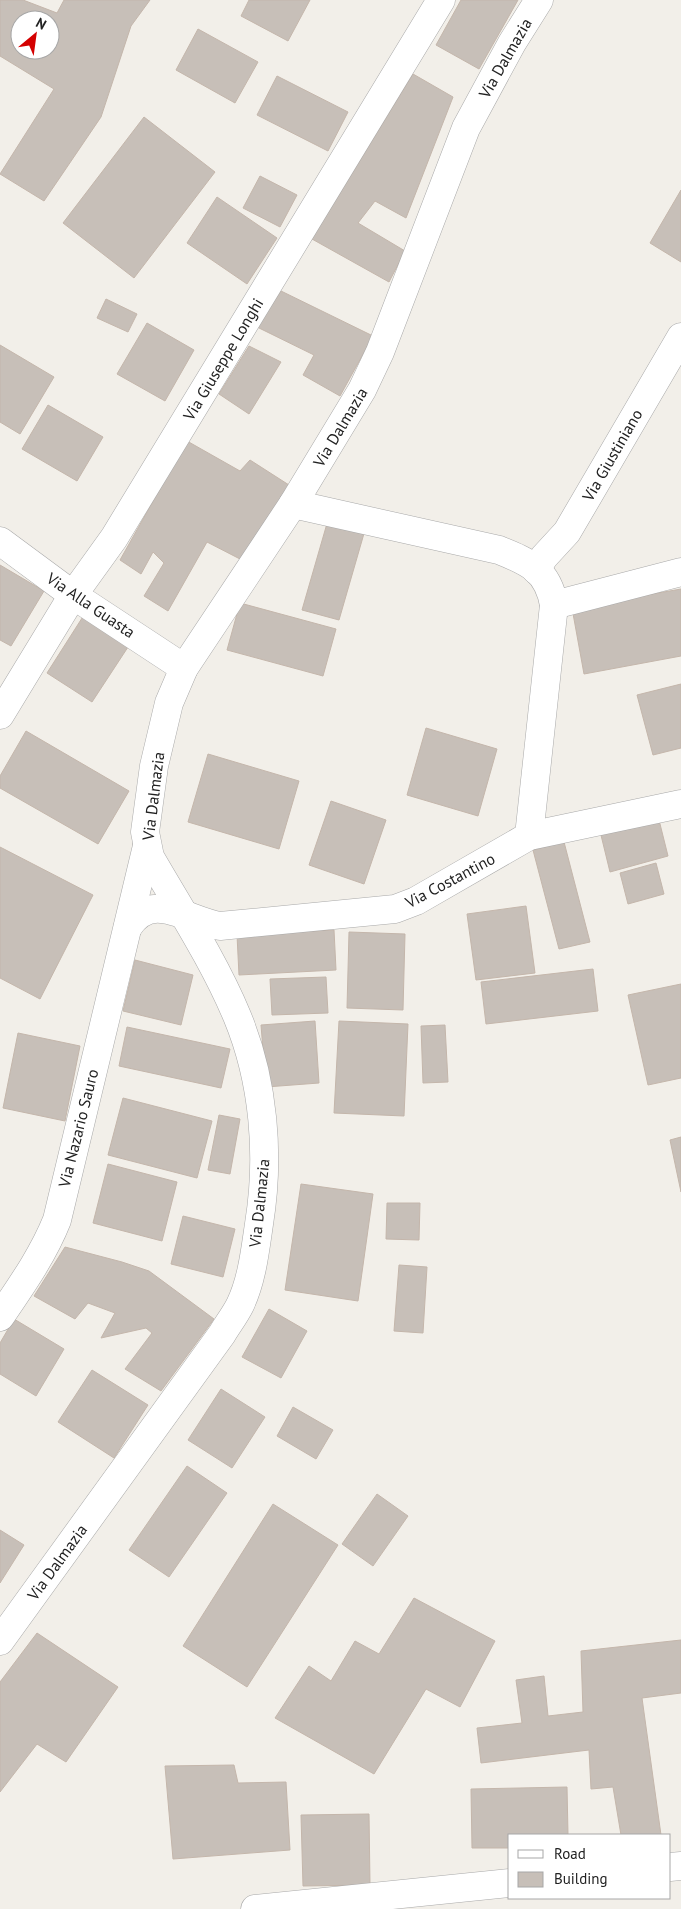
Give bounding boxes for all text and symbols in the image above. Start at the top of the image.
north arrow [10,10,60,60]
text: N [33,14,50,34]
street label: Via Dalmazia [474,14,536,102]
street label: Via Giuseppe Longhi [178,294,267,425]
street label: Via Dalmazia [308,384,371,471]
street label: Via Giustiniano [577,405,646,505]
street label: Via Alla Guasta [42,568,139,642]
street label: Via Dalmazia [138,751,168,842]
street label: Via Costantino [401,848,498,912]
street label: Via Nazario Sauro [53,1067,102,1190]
street label: Via Dalmazia [244,1158,274,1249]
street label: Via Dalmazia [22,1520,91,1605]
legend [508,1834,671,1899]
text: Road [554,1844,586,1863]
text: Building [554,1869,608,1888]

